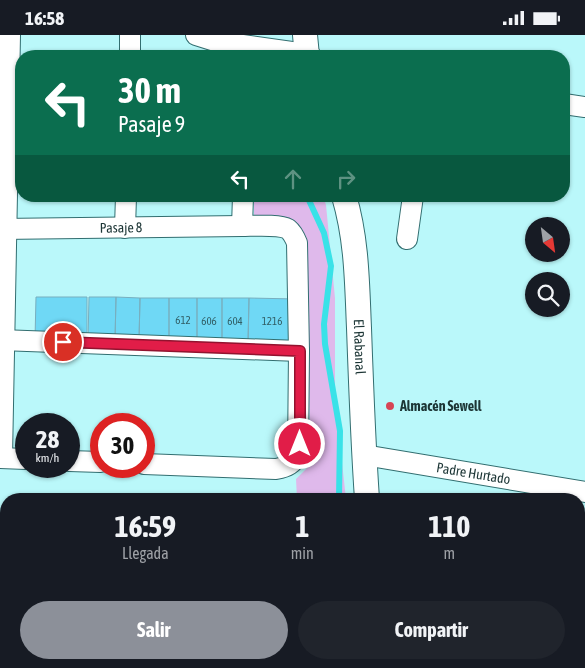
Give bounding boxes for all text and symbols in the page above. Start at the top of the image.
text: 16:58 [25,7,64,29]
icon: left [35,70,100,135]
text: 30 m [118,70,181,110]
text: Pasaje 9 [118,111,185,137]
icon: left [226,165,254,193]
icon: ahead [279,165,307,193]
icon: right [332,165,360,193]
north arrow [525,217,570,263]
map controls [525,217,570,317]
street label: Pasaje 8 [100,219,143,236]
button: search [525,272,570,317]
house number: 612 [175,314,191,326]
house number: 606 [201,315,217,327]
house number: 604 [227,315,243,327]
house number: 1216 [262,315,282,327]
street label: El Rabanal [351,319,369,375]
pin [42,321,84,363]
icon: arrive [49,328,77,356]
place label: Almacén Sewell [399,398,482,414]
marker: Almacén Sewell [384,400,396,412]
speed limit sign: 30 [90,413,155,478]
position arrow [273,417,325,469]
text: 28 [36,425,59,453]
text: km/h [36,451,59,465]
street label: Padre Hurtado [435,459,512,487]
text: 16:59 [114,509,176,543]
text: 1 [295,509,309,543]
text: 110 [428,509,470,543]
text: Llegada [122,544,169,562]
text: min [291,544,314,562]
text: m [444,544,455,562]
button: Salir [20,601,288,659]
button: Compartir [298,601,565,659]

